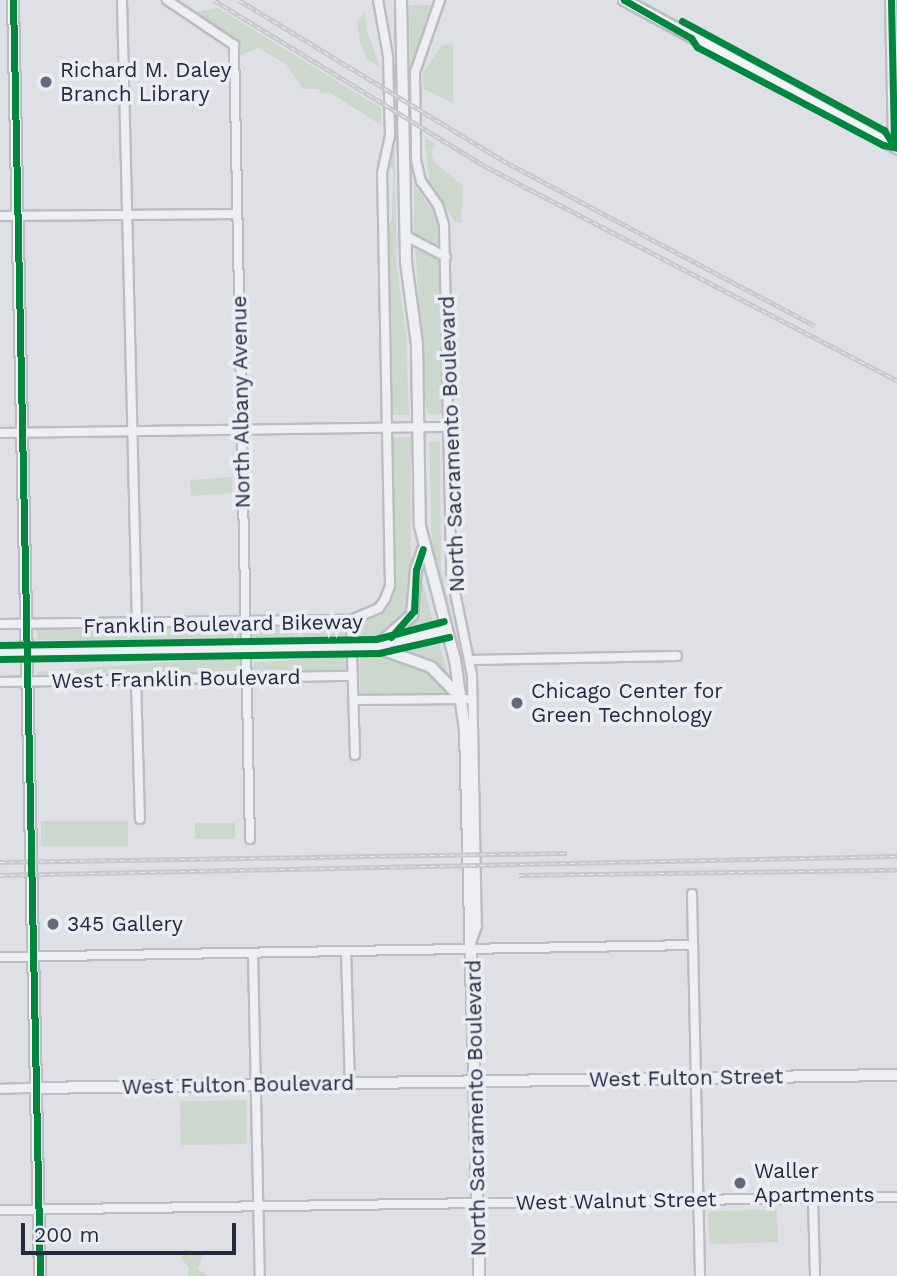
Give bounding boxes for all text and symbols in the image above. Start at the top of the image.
place label: Richard M. Daley Branch Library [60,57,231,107]
marker: Richard M. Daley Branch Library [38,74,54,90]
street label: North Albany Avenue [227,294,255,510]
street label: North Sacramento Boulevard [434,295,470,593]
street label: Franklin Boulevard Bikeway [83,609,363,639]
street label: West Franklin Boulevard [51,664,301,694]
place label: Chicago Center for Green Technology [531,678,724,728]
marker: Chicago Center for Green Technology [509,695,525,711]
place label: 345 Gallery [67,911,183,937]
marker: 345 Gallery [45,916,61,932]
street label: North Sacramento Boulevard [461,959,491,1257]
street label: West Fulton Street [589,1064,783,1092]
street label: West Fulton Boulevard [122,1070,354,1100]
place label: Waller Apartments [754,1158,874,1208]
marker: Waller Apartments [732,1175,748,1191]
street label: West Walnut Street [515,1187,717,1215]
scale bar [24,1210,240,1254]
text: 200 m [34,1222,100,1247]

